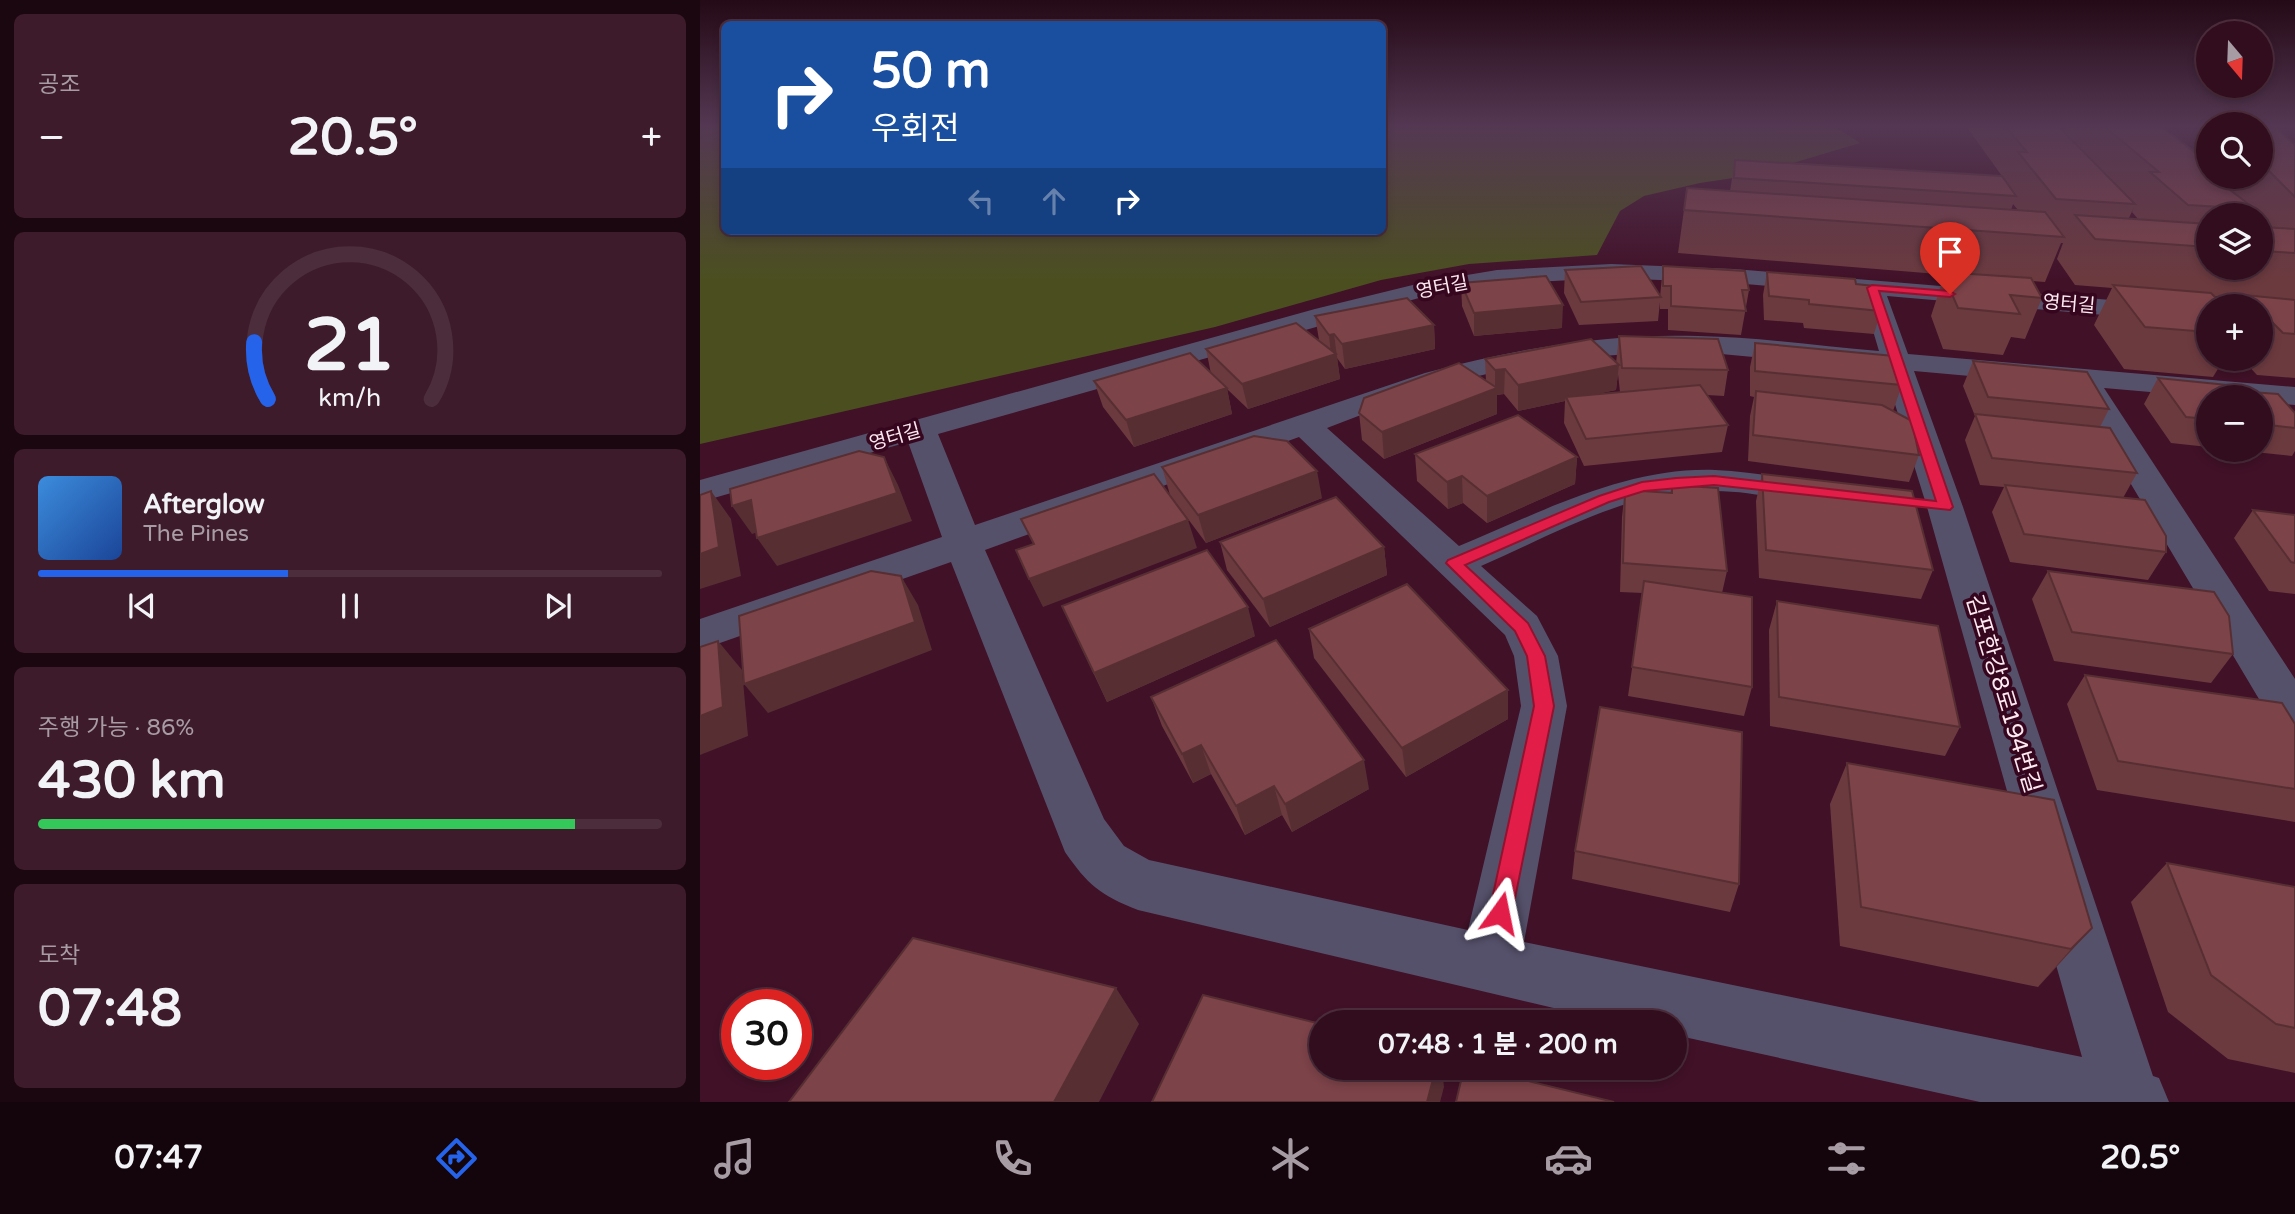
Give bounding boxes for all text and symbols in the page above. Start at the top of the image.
north arrow [2196,21,2273,98]
map controls [2196,21,2273,462]
text: 50 m [871,42,990,101]
icon: right [756,49,847,140]
text: 공조 [38,71,80,99]
text: 20.5° [288,106,418,169]
text: 우회전 [871,110,959,148]
button: search [2196,112,2273,189]
text: − [38,115,65,161]
text: + [641,115,662,161]
icon: left [962,182,1000,220]
icon: ahead [1035,182,1073,220]
icon: right [1108,182,1146,220]
button: layers [2196,203,2273,280]
pin [1920,222,1980,294]
icon: arrive [1931,233,1969,271]
street label: 영터길 [1414,271,1470,303]
street label: 영터길 [2042,291,2096,317]
button: + [2196,294,2273,371]
text: 21 [304,303,396,391]
text: km/h [319,383,381,413]
button: − [2196,385,2273,462]
street label: 영터길 [867,419,923,455]
text: Afterglow [143,489,265,520]
text: The Pines [143,520,249,548]
icon: previous [123,587,161,625]
icon: pause [331,587,369,625]
icon: next [539,587,577,625]
street label: 김포한강8로194번길 [1960,591,2046,797]
text: 주행 가능 · 86% [38,714,194,742]
text: 430 km [38,749,226,812]
position arrow [1463,876,1537,950]
text: 도착 [38,942,80,970]
text: 07:48 [38,977,182,1040]
speed limit sign: 30 [721,989,812,1080]
text: 07:48 · 1 분 · 200 m [1378,1029,1618,1060]
icon: directions [432,1134,481,1183]
icon: music [710,1134,759,1183]
icon: phone [988,1134,1037,1183]
icon: climate [1266,1134,1315,1183]
icon: car [1544,1134,1593,1183]
icon: filters [1822,1134,1871,1183]
text: 07:47 [115,1139,203,1177]
text: 20.5° [2100,1139,2180,1177]

